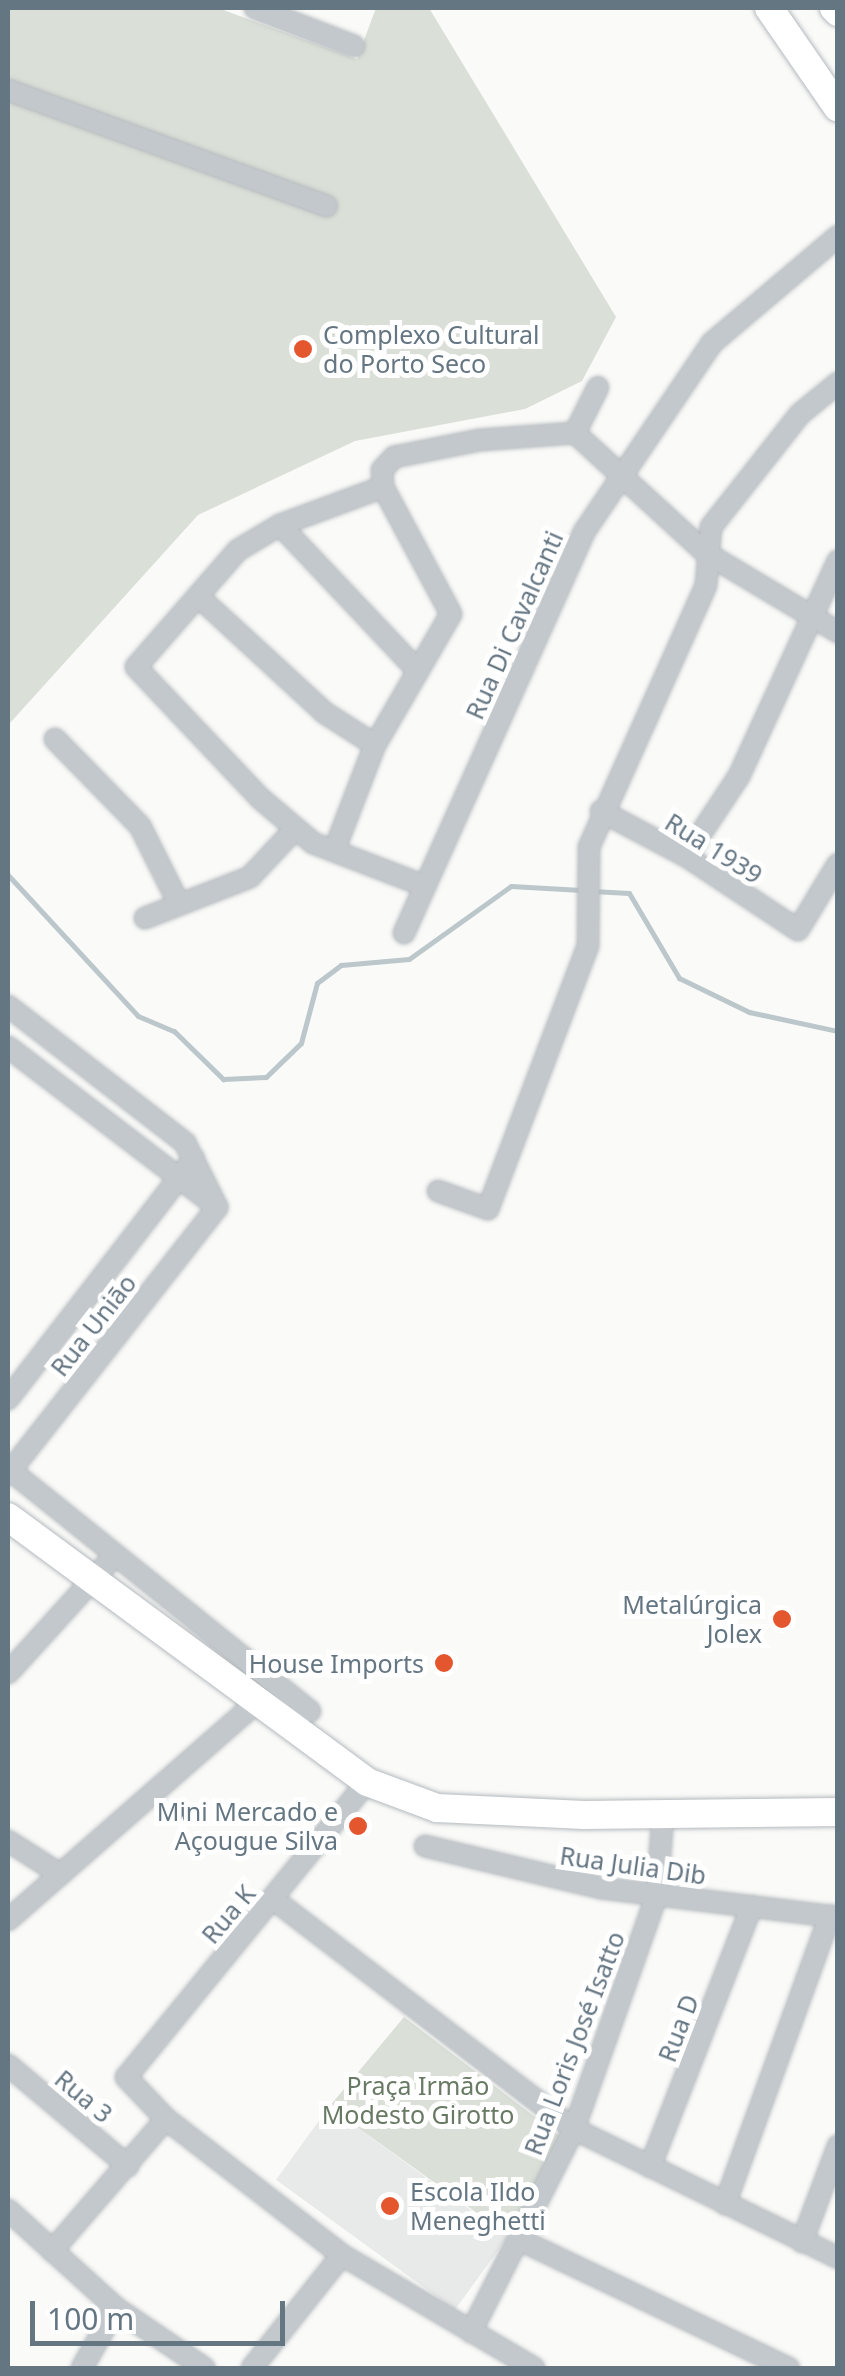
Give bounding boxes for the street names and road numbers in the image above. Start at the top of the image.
street label: Rua Di Cavalcanti [459,526,569,724]
street label: Rua 1939 [660,806,768,890]
street label: Rua União [44,1268,142,1382]
street label: Rua Julia Dib [558,1840,708,1890]
street label: Rua K [195,1879,261,1949]
street label: Rua Loris José Isatto [517,1927,631,2159]
street label: Rua D [651,1990,705,2066]
street label: Rua 3 [49,2063,119,2129]

